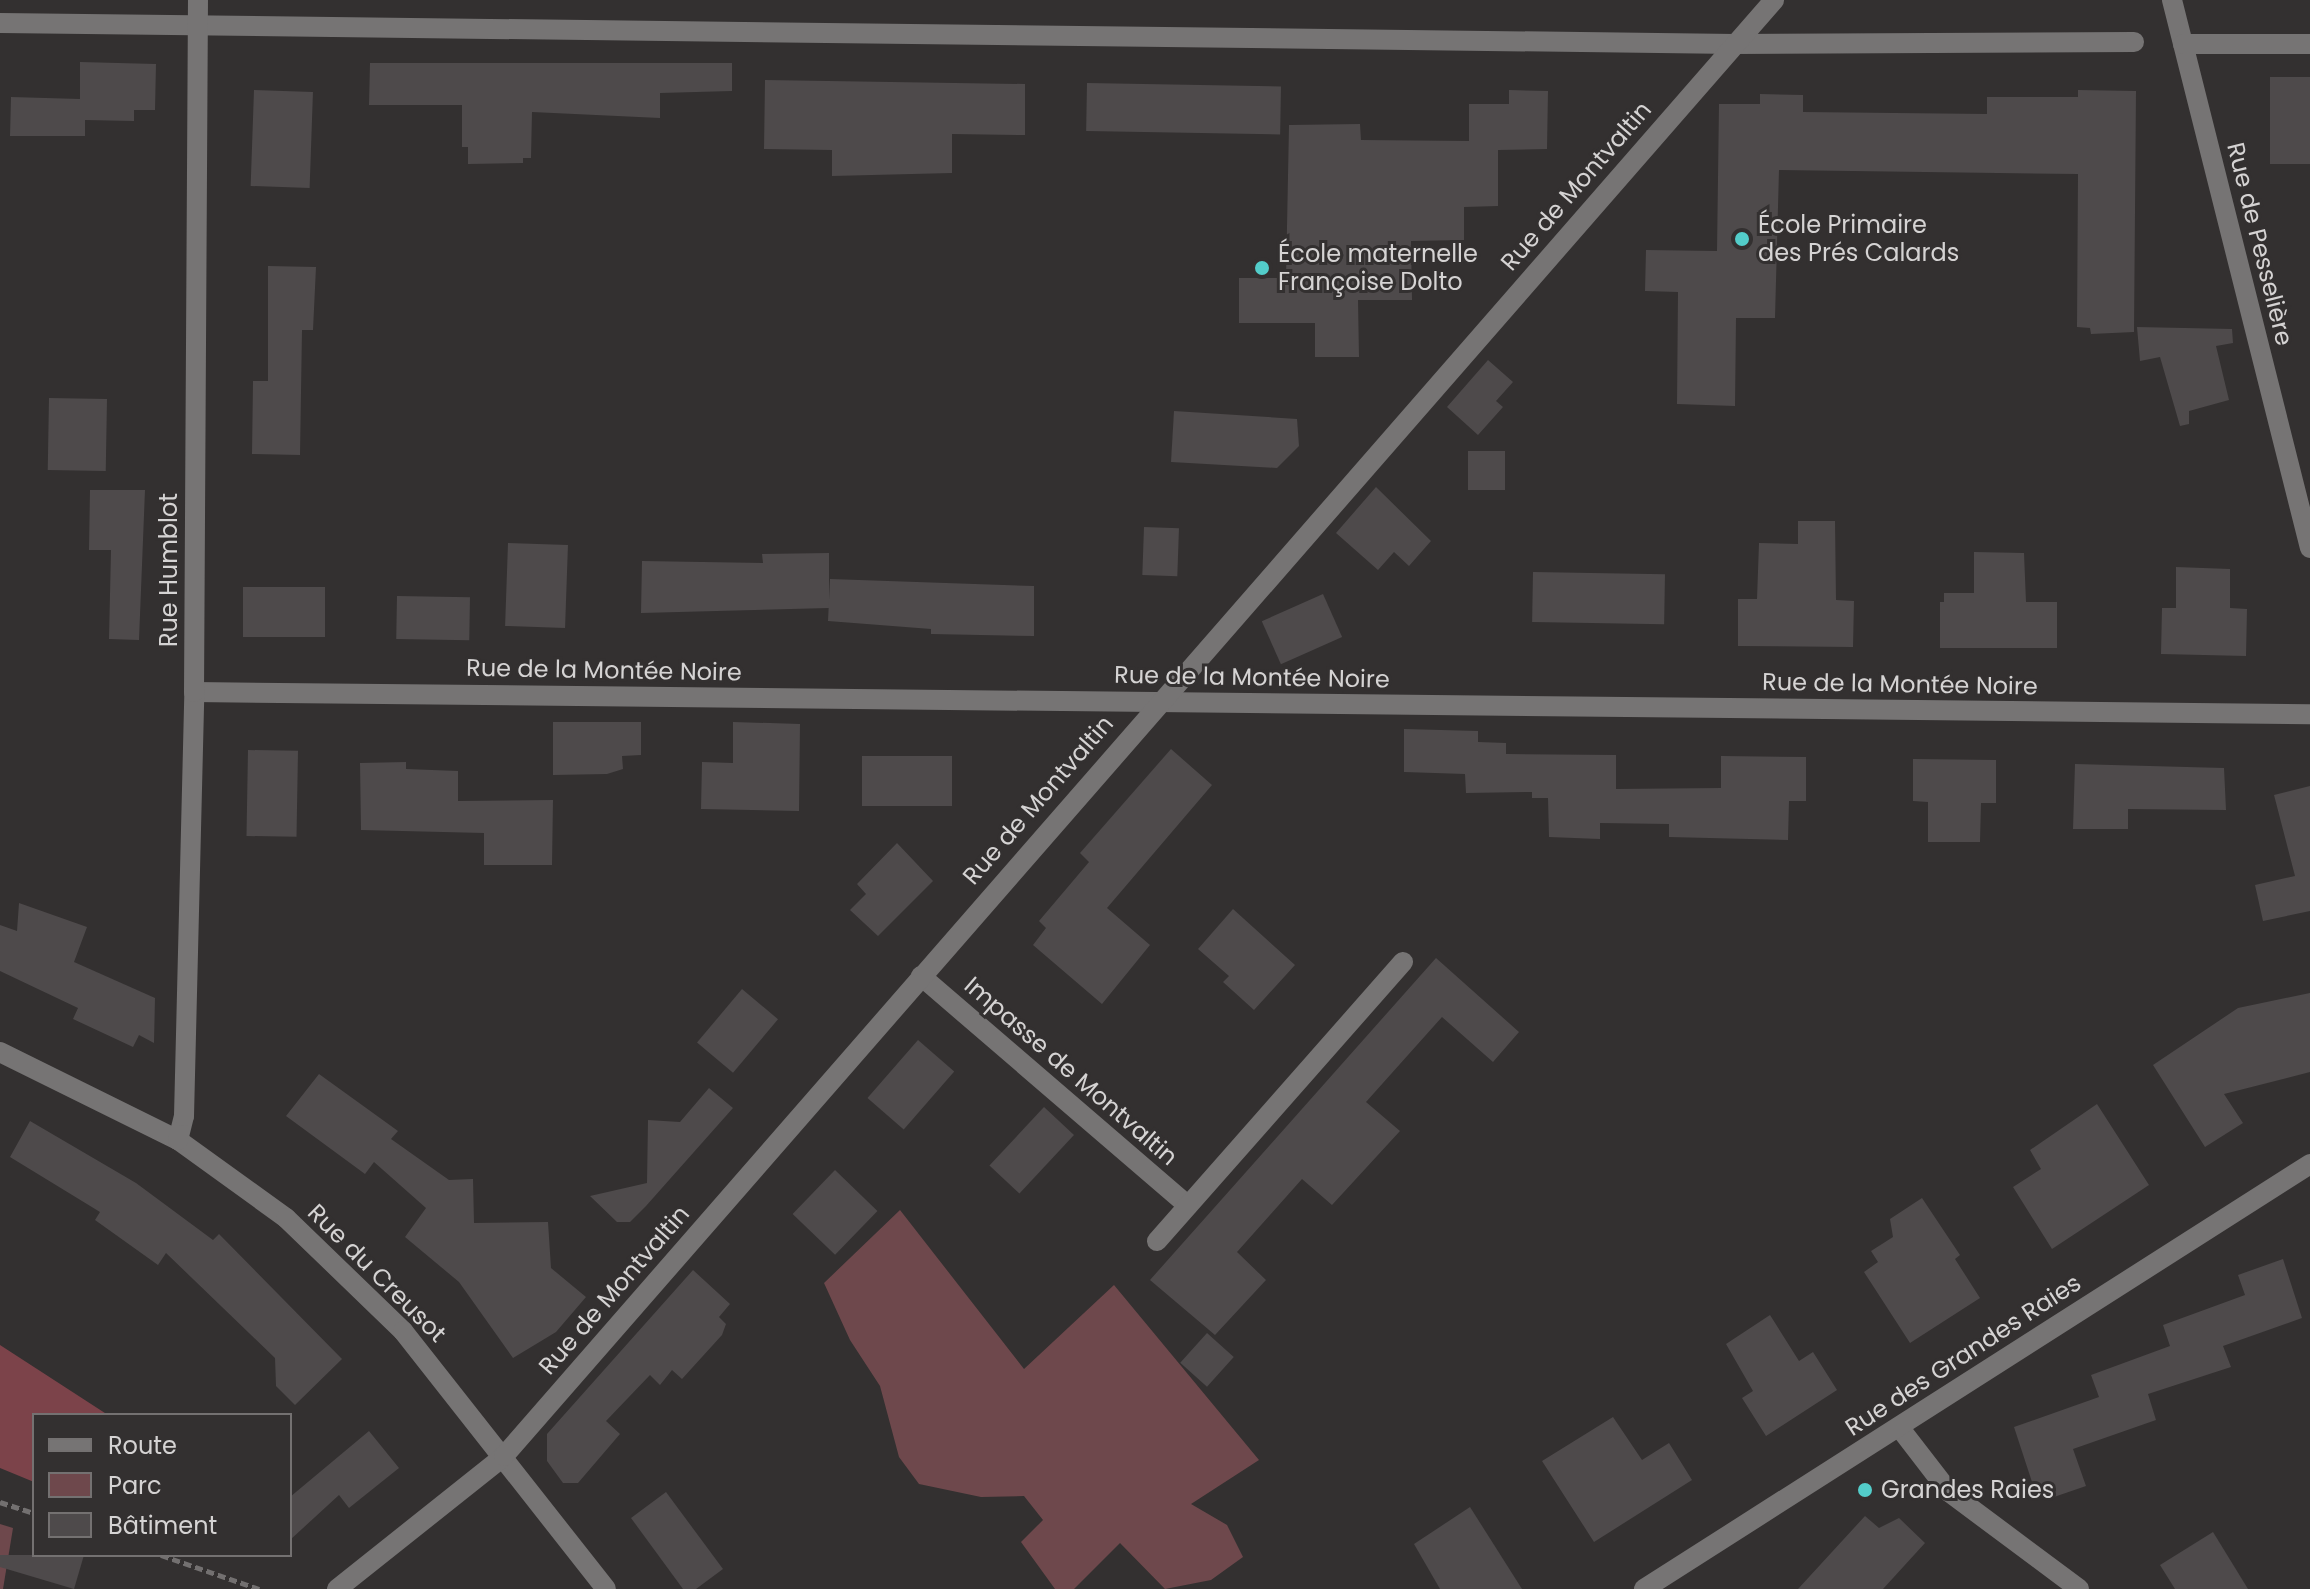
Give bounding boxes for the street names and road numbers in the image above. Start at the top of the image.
street label: Rue de Montvaltin [1495,96,1657,276]
street label: Rue de Pesselière [2221,140,2299,348]
street label: Rue Humblot [155,493,183,647]
street label: Rue de la Montée Noire [466,653,742,687]
street label: Rue de la Montée Noire [1114,660,1390,694]
street label: Rue de la Montée Noire [1762,667,2038,701]
street label: Rue de Montvaltin [957,710,1119,890]
street label: Impasse de Montvaltin [959,971,1183,1171]
street label: Rue du Creusot [302,1198,452,1348]
street label: Rue de Montvaltin [533,1200,695,1380]
street label: Rue des Grandes Raies [1840,1268,2086,1442]

